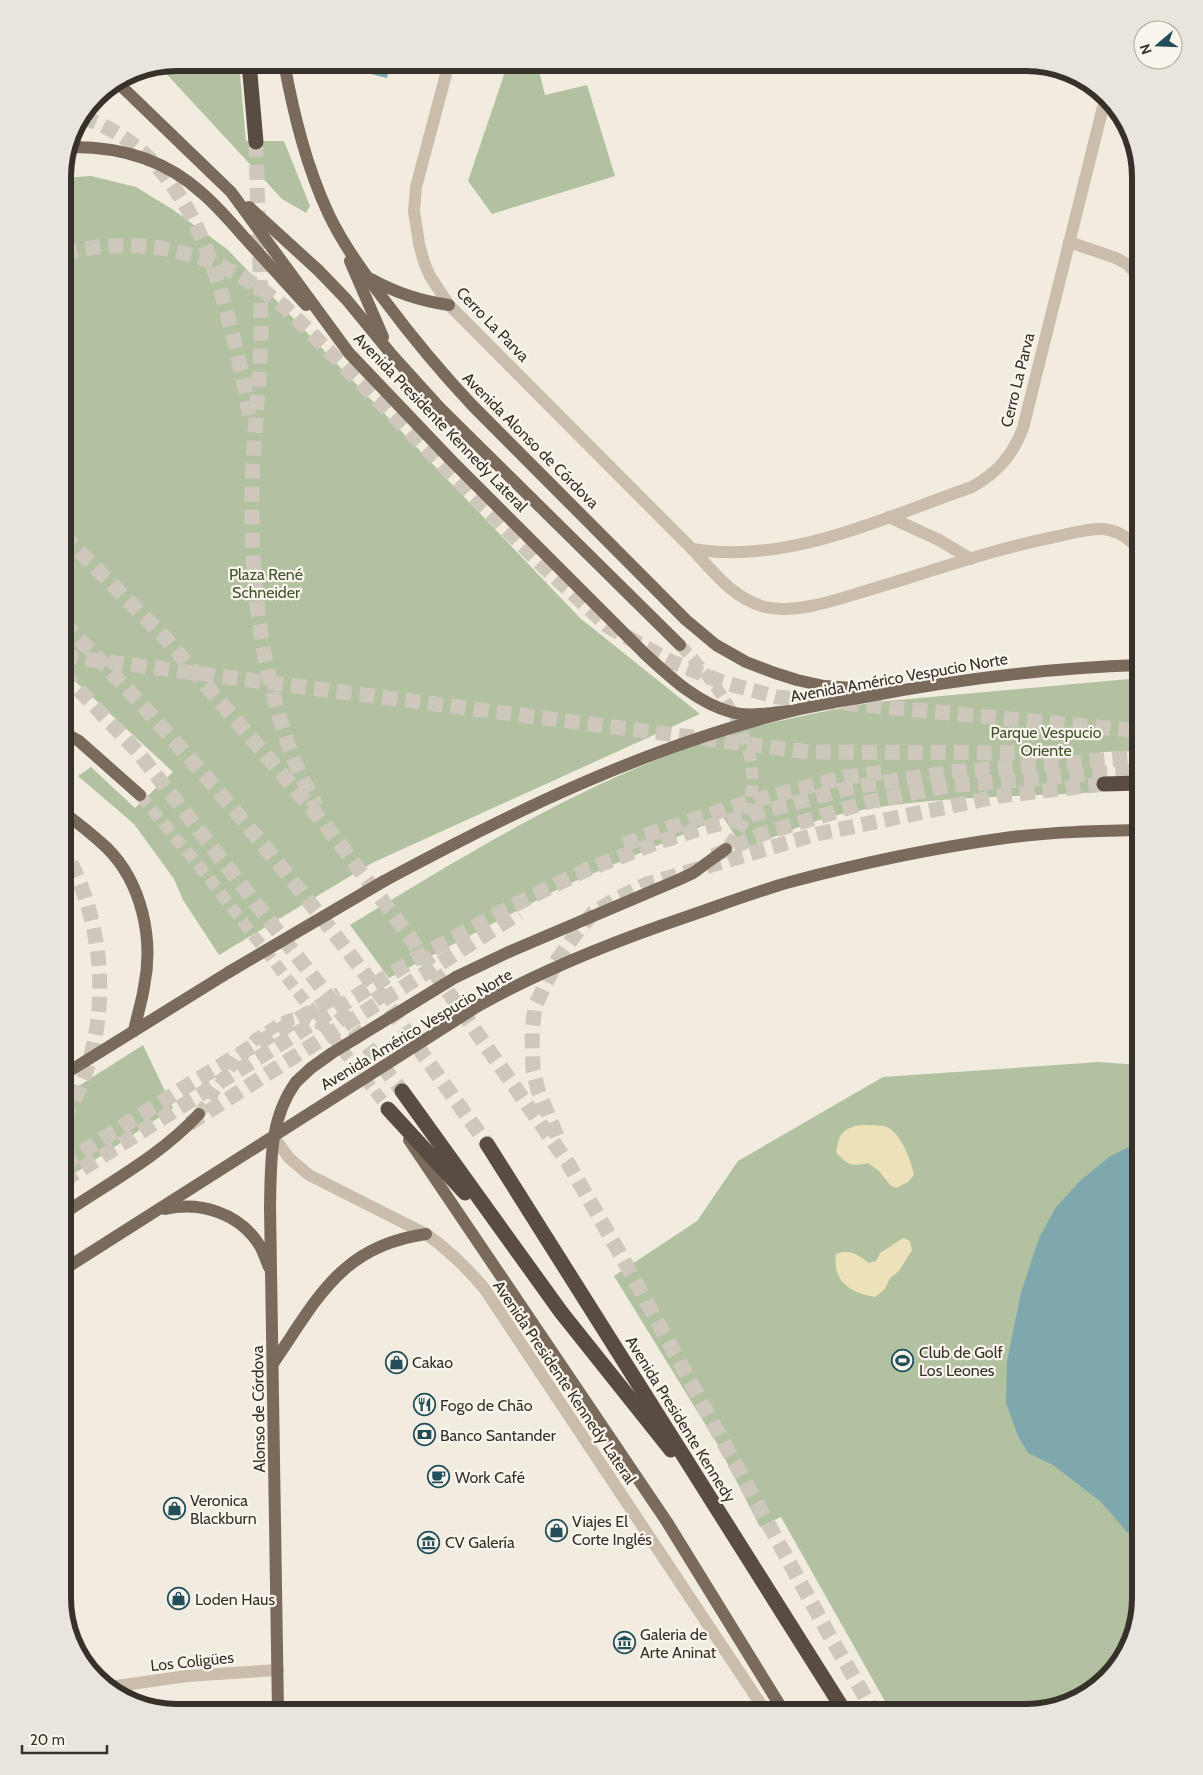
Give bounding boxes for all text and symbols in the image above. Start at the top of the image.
north arrow [1133,20,1183,70]
text: N [1136,42,1156,57]
street label: Cerro La Parva [452,283,533,366]
street label: Avenida Presidente Kennedy Lateral [350,329,532,516]
street label: Cerro La Parva [997,331,1038,429]
street label: Avenida Alonso de Córdova [459,368,603,513]
park label: Plaza René Schneider [229,565,303,602]
street label: Avenida Américo Vespucio Norte [789,649,1009,706]
park label: Parque Vespucio Oriente [991,723,1102,760]
street label: Avenida Américo Vespucio Norte [317,965,516,1094]
street label: Avenida Presidente Kennedy Lateral [489,1277,640,1488]
street label: Avenida Presidente Kennedy [622,1333,740,1506]
place label: Club de Golf Los Leones [919,1343,1003,1380]
street label: Alonso de Córdova [248,1345,269,1473]
sports icon: Club de Golf Los Leones [891,1349,915,1373]
shop icon: Cakao [384,1350,408,1374]
place label: Cakao [412,1353,453,1372]
restaurant icon: Fogo de Chão [412,1393,436,1417]
place label: Fogo de Chão [440,1396,533,1415]
bank icon: Banco Santander [412,1423,436,1447]
place label: Banco Santander [440,1426,557,1445]
cafe icon: Work Café [427,1465,451,1489]
place label: Work Café [455,1468,525,1487]
place label: Veronica Blackburn [190,1491,257,1528]
shop icon: Veronica Blackburn [162,1497,186,1521]
place label: Viajes El Corte Inglés [572,1512,652,1549]
shop icon: Viajes El Corte Inglés [544,1518,568,1542]
museum icon: CV Galería [417,1530,441,1554]
place label: CV Galería [445,1533,515,1552]
shop icon: Loden Haus [167,1587,191,1611]
place label: Loden Haus [195,1590,275,1609]
place label: Galeria de Arte Aninat [640,1625,717,1662]
museum icon: Galeria de Arte Aninat [612,1631,636,1655]
street label: Los Coligües [149,1648,235,1675]
scale bar [22,1722,108,1754]
text: 20 m [30,1731,65,1749]

